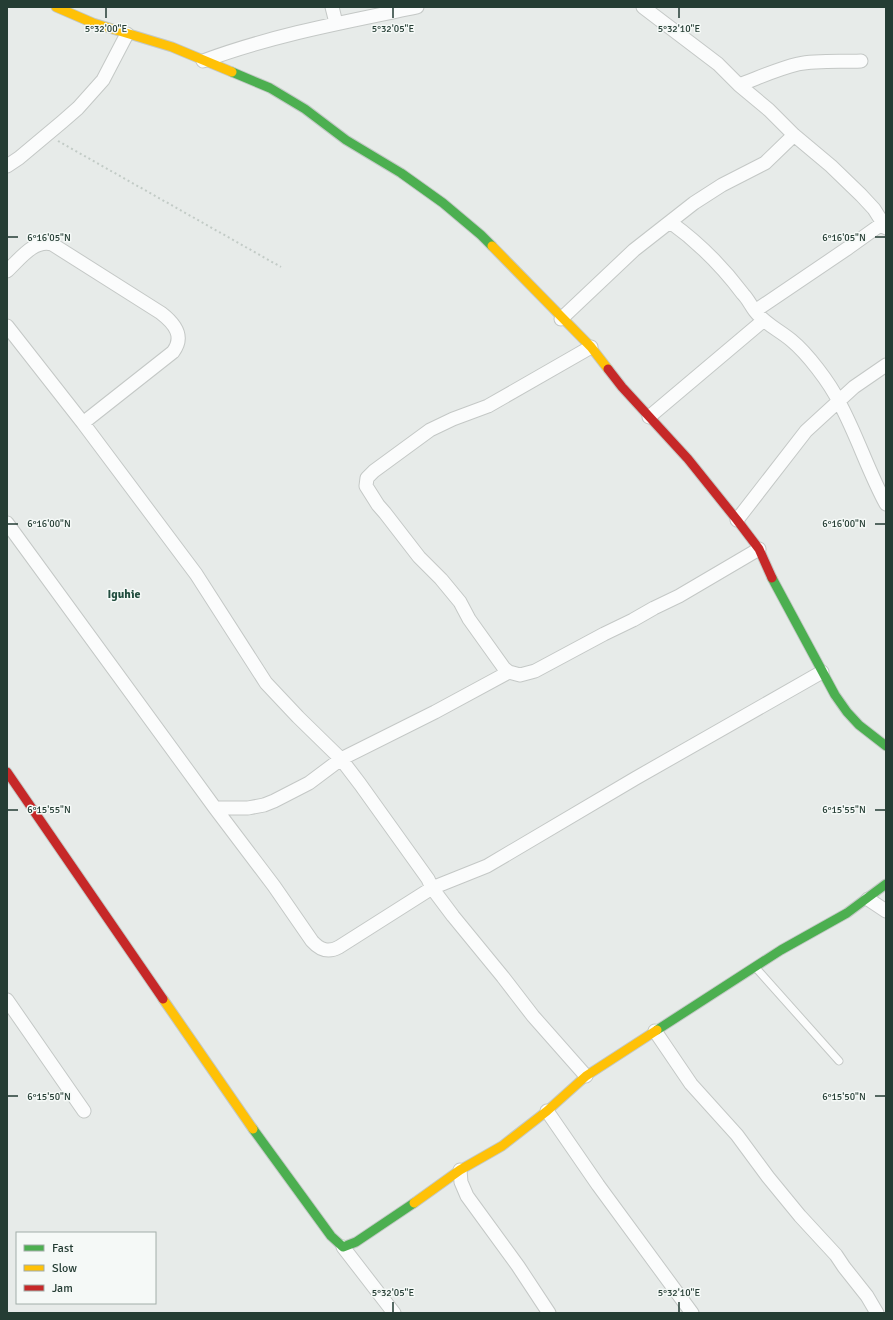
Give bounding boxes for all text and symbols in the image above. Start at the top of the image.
text: 5°32'00"E [85,23,127,35]
text: 5°32'05"E [372,23,414,35]
text: 5°32'10"E [658,23,700,35]
text: 6°16'05"N [27,232,71,244]
text: 6°16'05"N [822,232,866,244]
text: 6°16'00"N [27,518,71,530]
text: 6°16'00"N [822,518,866,530]
district label: Iguhie [108,587,140,602]
text: 6°15'55"N [27,804,71,816]
text: 6°15'55"N [822,804,866,816]
text: 6°15'50"N [27,1091,71,1103]
text: 6°15'50"N [822,1091,866,1103]
legend [16,1232,156,1304]
text: Fast [52,1241,73,1256]
text: Slow [52,1261,77,1276]
text: Jam [52,1281,73,1296]
text: 5°32'05"E [372,1287,414,1299]
text: 5°32'10"E [658,1287,700,1299]

